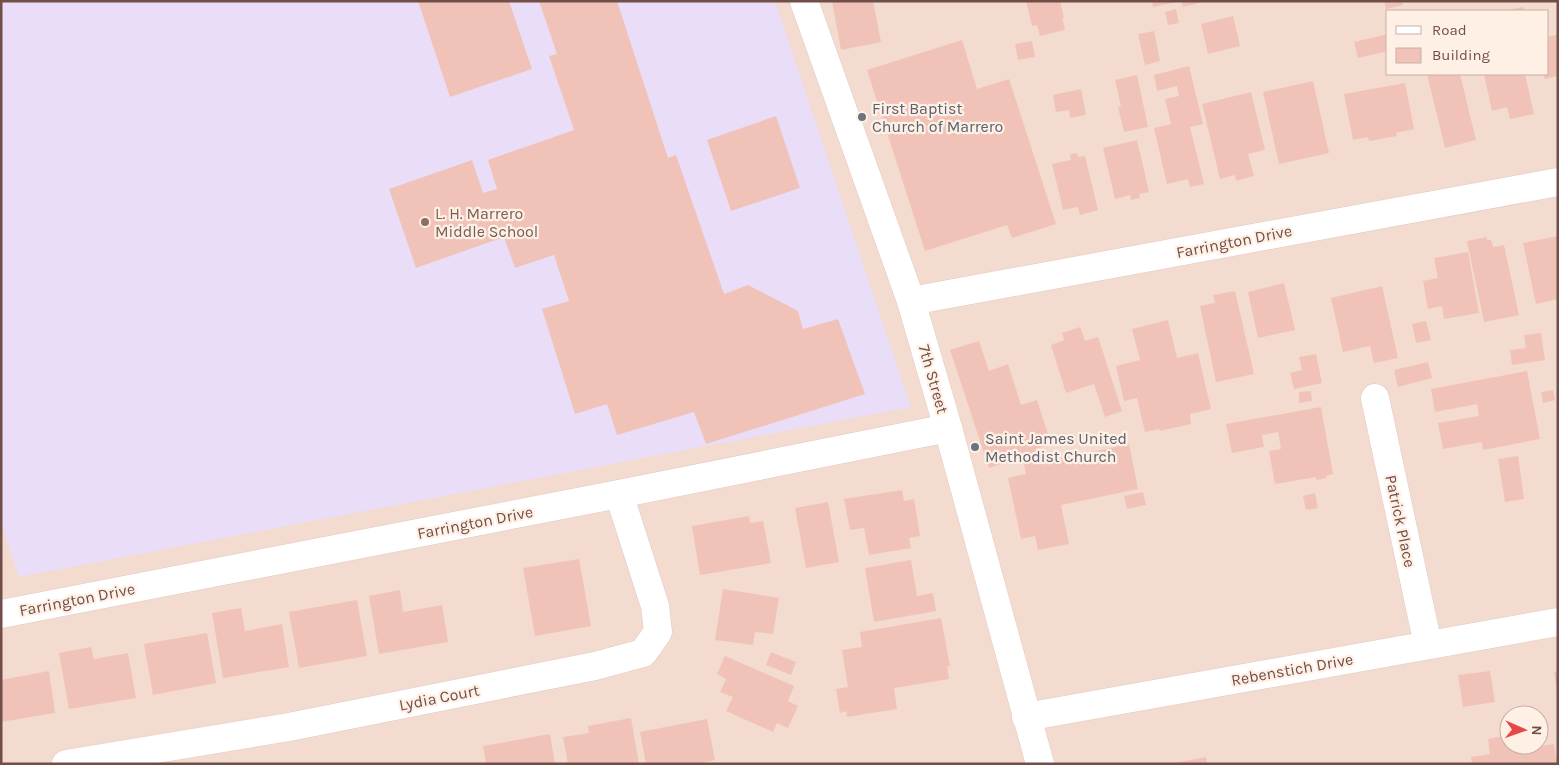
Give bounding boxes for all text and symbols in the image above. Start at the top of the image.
legend [1386,10,1549,75]
text: Road [1432,21,1467,39]
text: Building [1432,46,1490,64]
place label: First Baptist Church of Marrero [872,99,1003,136]
marker: First Baptist Church of Marrero [856,111,868,123]
place label: L. H. Marrero Middle School [435,204,538,241]
marker: L. H. Marrero Middle School [419,216,431,228]
street label: Farrington Drive [1175,221,1294,262]
street label: 7th Street [915,342,952,416]
place label: Saint James United Methodist Church [985,429,1127,466]
marker: Saint James United Methodist Church [969,441,981,453]
street label: Patrick Place [1381,473,1420,569]
street label: Farrington Drive [416,502,535,543]
street label: Farrington Drive [18,579,137,620]
street label: Rebenstich Drive [1230,649,1355,690]
street label: Lydia Court [397,680,481,715]
north arrow [1499,705,1549,755]
text: N [1528,725,1545,736]

